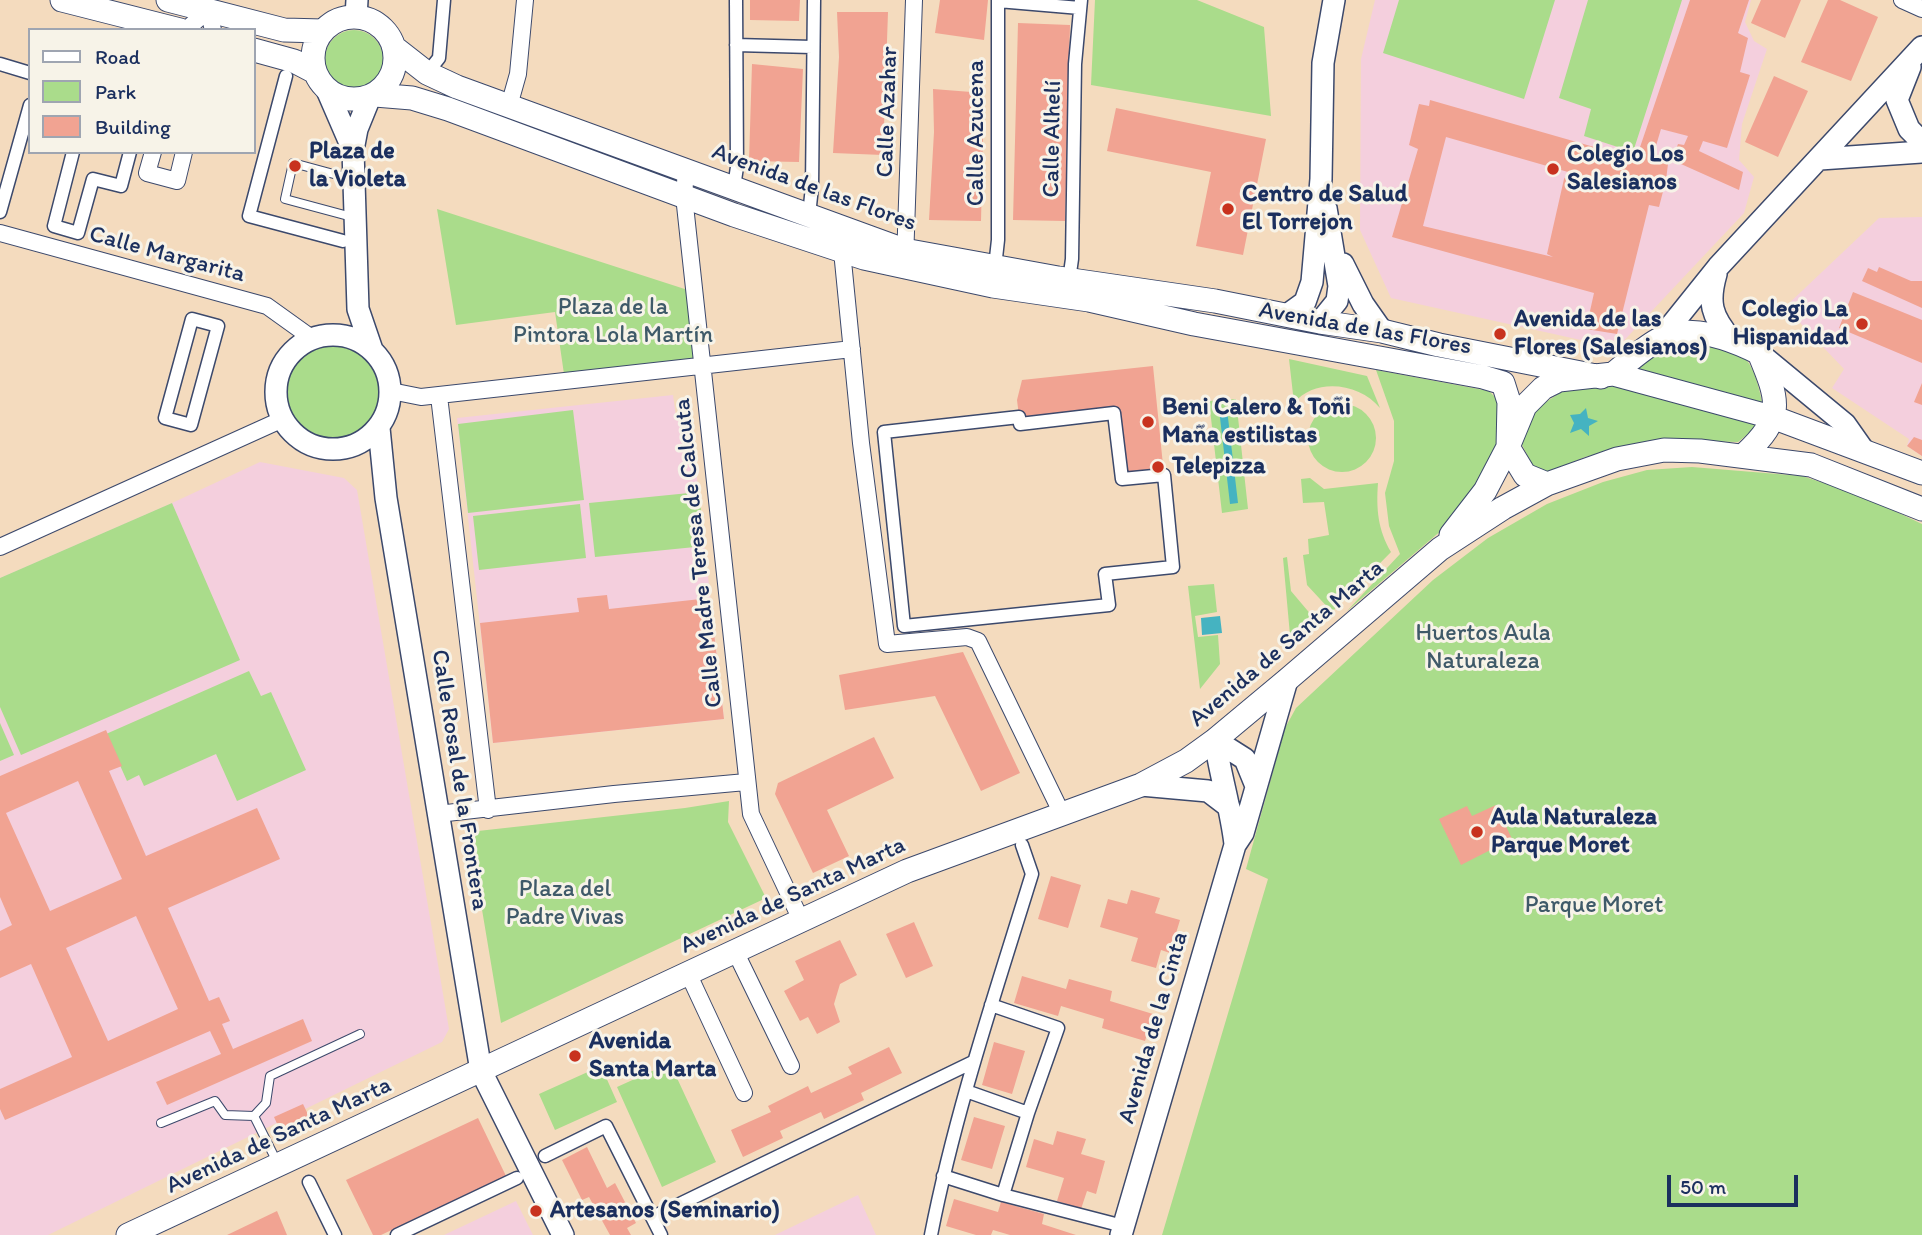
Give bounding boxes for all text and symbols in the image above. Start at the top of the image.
legend [28,28,256,154]
text: Road [95,44,140,69]
street label: Calle Azahar [871,46,905,178]
street label: Calle Azucena [963,60,991,206]
text: Park [95,79,136,104]
street label: Calle Alhelí [1038,80,1068,198]
text: Building [95,114,171,139]
place label: Plaza de la Violeta [309,138,406,194]
street label: Avenida de las Flores [708,138,920,238]
place label: Colegio Los Salesianos [1567,141,1684,197]
marker: Plaza de la Violeta [287,158,303,174]
marker: Colegio Los Salesianos [1545,161,1561,177]
place label: Centro de Salud El Torrejon [1242,181,1407,237]
marker: Centro de Salud El Torrejon [1220,201,1236,217]
street label: Calle Margarita [86,220,248,290]
park label: Plaza de la Pintora Lola Martín [513,294,713,350]
street label: Avenida de las Flores [1256,296,1474,362]
place label: Colegio La Hispanidad [1733,296,1848,352]
place label: Avenida de las Flores (Salesianos) [1514,306,1708,362]
marker: Colegio La Hispanidad [1854,316,1870,332]
marker: Avenida de las Flores (Salesianos) [1492,326,1508,342]
place label: Beni Calero & Toñi Maña estilistas [1162,394,1351,450]
street label: Calle Madre Teresa de Calcuta [668,397,730,709]
marker: Beni Calero & Toñi Maña estilistas [1140,414,1156,430]
place label: Telepizza [1172,453,1265,481]
marker: Telepizza [1150,459,1166,475]
street label: Avenida de Santa Marta [1184,554,1390,734]
park label: Huertos Aula Naturaleza [1415,620,1551,676]
street label: Calle Rosal de la Frontera [424,648,494,912]
place label: Aula Naturaleza Parque Moret [1491,804,1657,860]
marker: Aula Naturaleza Parque Moret [1469,824,1485,840]
street label: Avenida de Santa Marta [676,831,910,961]
park label: Plaza del Padre Vivas [506,876,624,932]
park label: Parque Moret [1525,892,1663,920]
street label: Avenida de la Cinta [1113,929,1195,1127]
place label: Avenida Santa Marta [589,1028,716,1084]
marker: Avenida Santa Marta [567,1048,583,1064]
street label: Avenida de Santa Marta [162,1071,396,1201]
scale bar [1670,1162,1801,1206]
text: 50 m [1680,1174,1726,1199]
place label: Artesanos (Seminario) [550,1197,780,1225]
marker: Artesanos (Seminario) [528,1203,544,1219]

